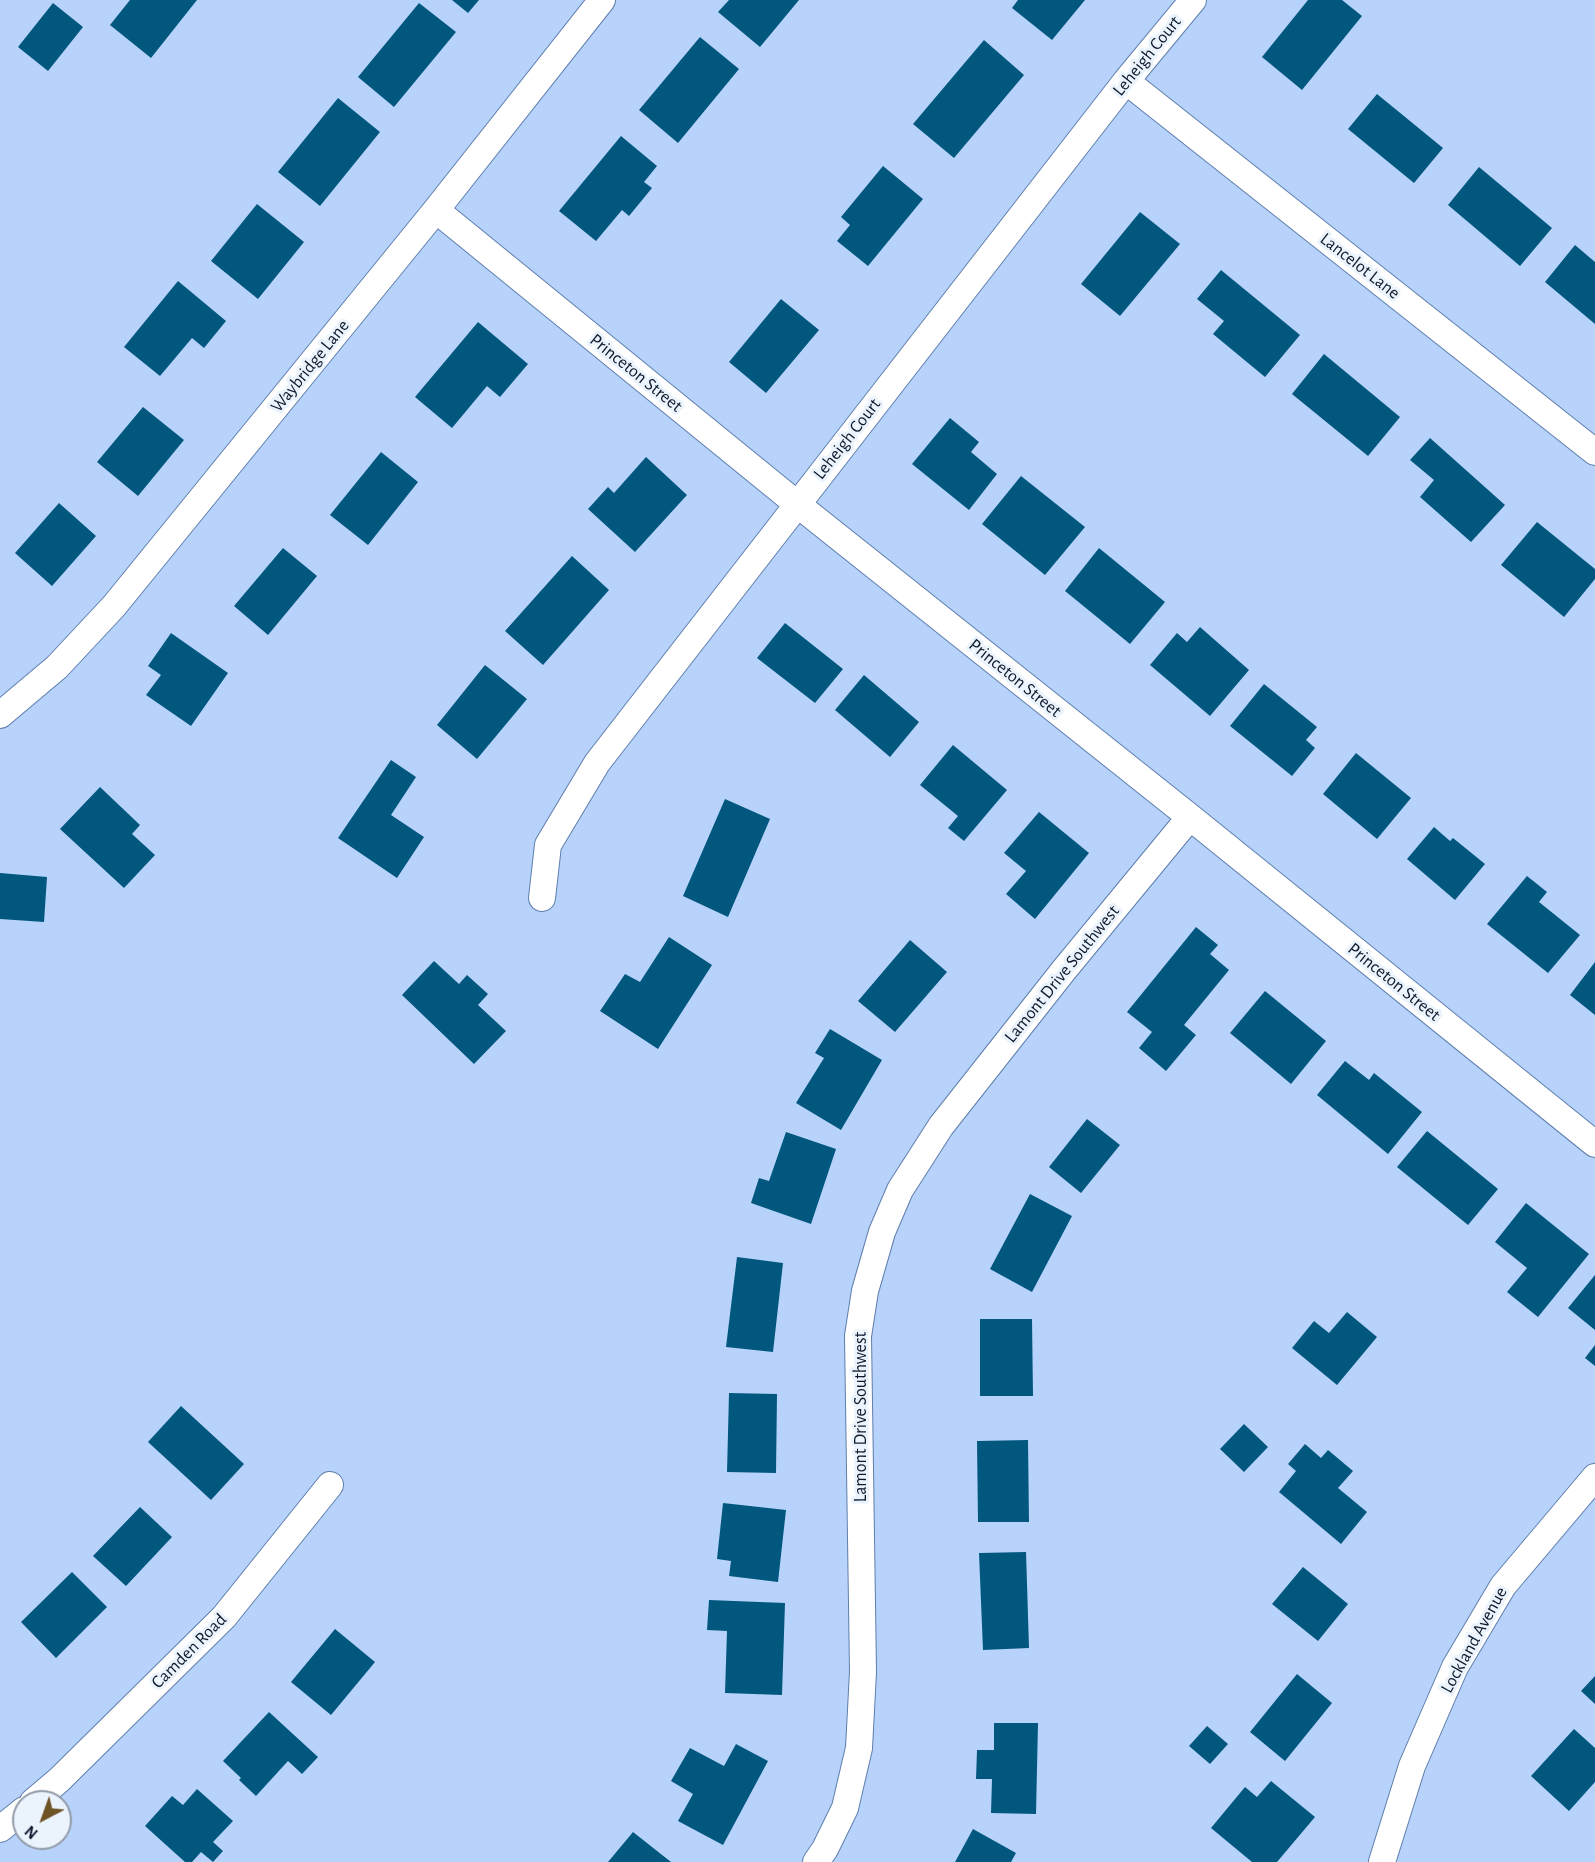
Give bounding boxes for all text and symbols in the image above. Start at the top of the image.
street label: Leheigh Court [1108,11,1186,101]
street label: Lancelot Lane [1316,228,1404,304]
street label: Waybridge Lane [266,315,354,417]
street label: Princeton Street [585,329,687,417]
street label: Leheigh Court [809,394,885,484]
street label: Princeton Street [964,634,1066,722]
street label: Lamont Drive Southwest [1000,901,1124,1047]
street label: Princeton Street [1343,938,1445,1026]
street label: Lamont Drive Southwest [850,1332,872,1502]
street label: Lockland Avenue [1436,1583,1512,1697]
street label: Camden Road [147,1609,231,1693]
north arrow [12,1790,72,1850]
text: N [22,1822,41,1842]

